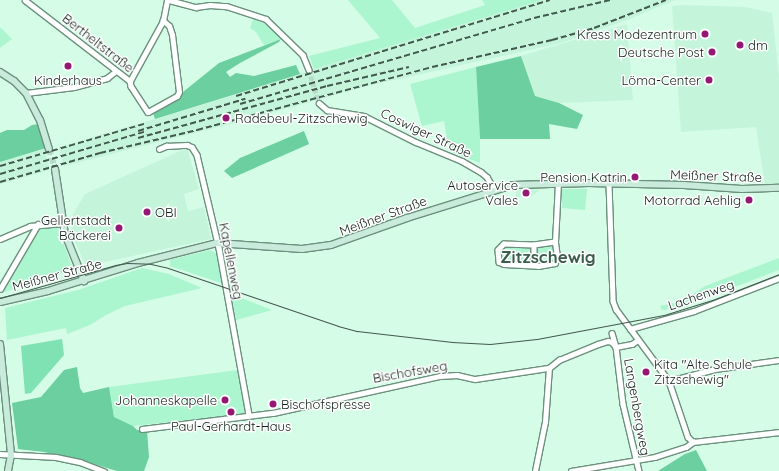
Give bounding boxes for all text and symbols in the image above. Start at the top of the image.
street label: Bertheltstraße [59,10,137,76]
place label: Kress Modezentrum [577,26,697,42]
marker: Kress Modezentrum [700,29,710,39]
place label: dm [748,37,768,53]
marker: dm [735,40,745,50]
place label: Deutsche Post [618,44,704,60]
marker: Deutsche Post [707,47,717,57]
marker: Kinderhaus [63,61,73,71]
place label: Kinderhaus [34,72,102,88]
place label: Löma-Center [621,72,701,88]
marker: Löma-Center [704,75,714,85]
street label: Coswiger Straße [378,105,474,161]
place label: Radebeul-Zitzschewig [235,110,368,126]
marker: Radebeul-Zitzschewig [220,112,232,124]
street label: Meißner Straße [670,167,762,185]
place label: Pension Katrin [540,169,627,185]
marker: Pension Katrin [630,172,640,182]
place label: Autoservice Vales [447,178,518,209]
marker: Autoservice Vales [521,188,531,198]
place label: Motorrad Aehlig [644,192,741,208]
street label: Meißner Straße [337,193,429,239]
marker: Motorrad Aehlig [744,195,754,205]
place label: OBI [155,204,177,220]
marker: OBI [142,207,152,217]
place label: Gellertstadt Bäckerei [41,213,111,244]
street label: Kapellenweg [216,221,246,301]
marker: Gellertstadt Bäckerei [114,223,124,233]
district label: Zitzschewig [500,247,596,267]
street label: Meißner Straße [11,256,103,294]
street label: Lachenweg [666,276,736,314]
street label: Langenbergweg [621,357,653,457]
place label: Kita "Alte Schule Zitzschewig" [654,357,752,388]
street label: Bischofsweg [372,358,448,386]
marker: Kita "Alte Schule Zitzschewig" [641,367,651,377]
place label: Johanneskapelle [115,392,217,408]
marker: Johanneskapelle [220,395,230,405]
place label: Bischofspresse [281,396,371,412]
marker: Bischofspresse [268,399,278,409]
marker: Paul-Gerhardt-Haus [226,407,236,417]
place label: Paul-Gerhardt-Haus [171,418,291,434]

